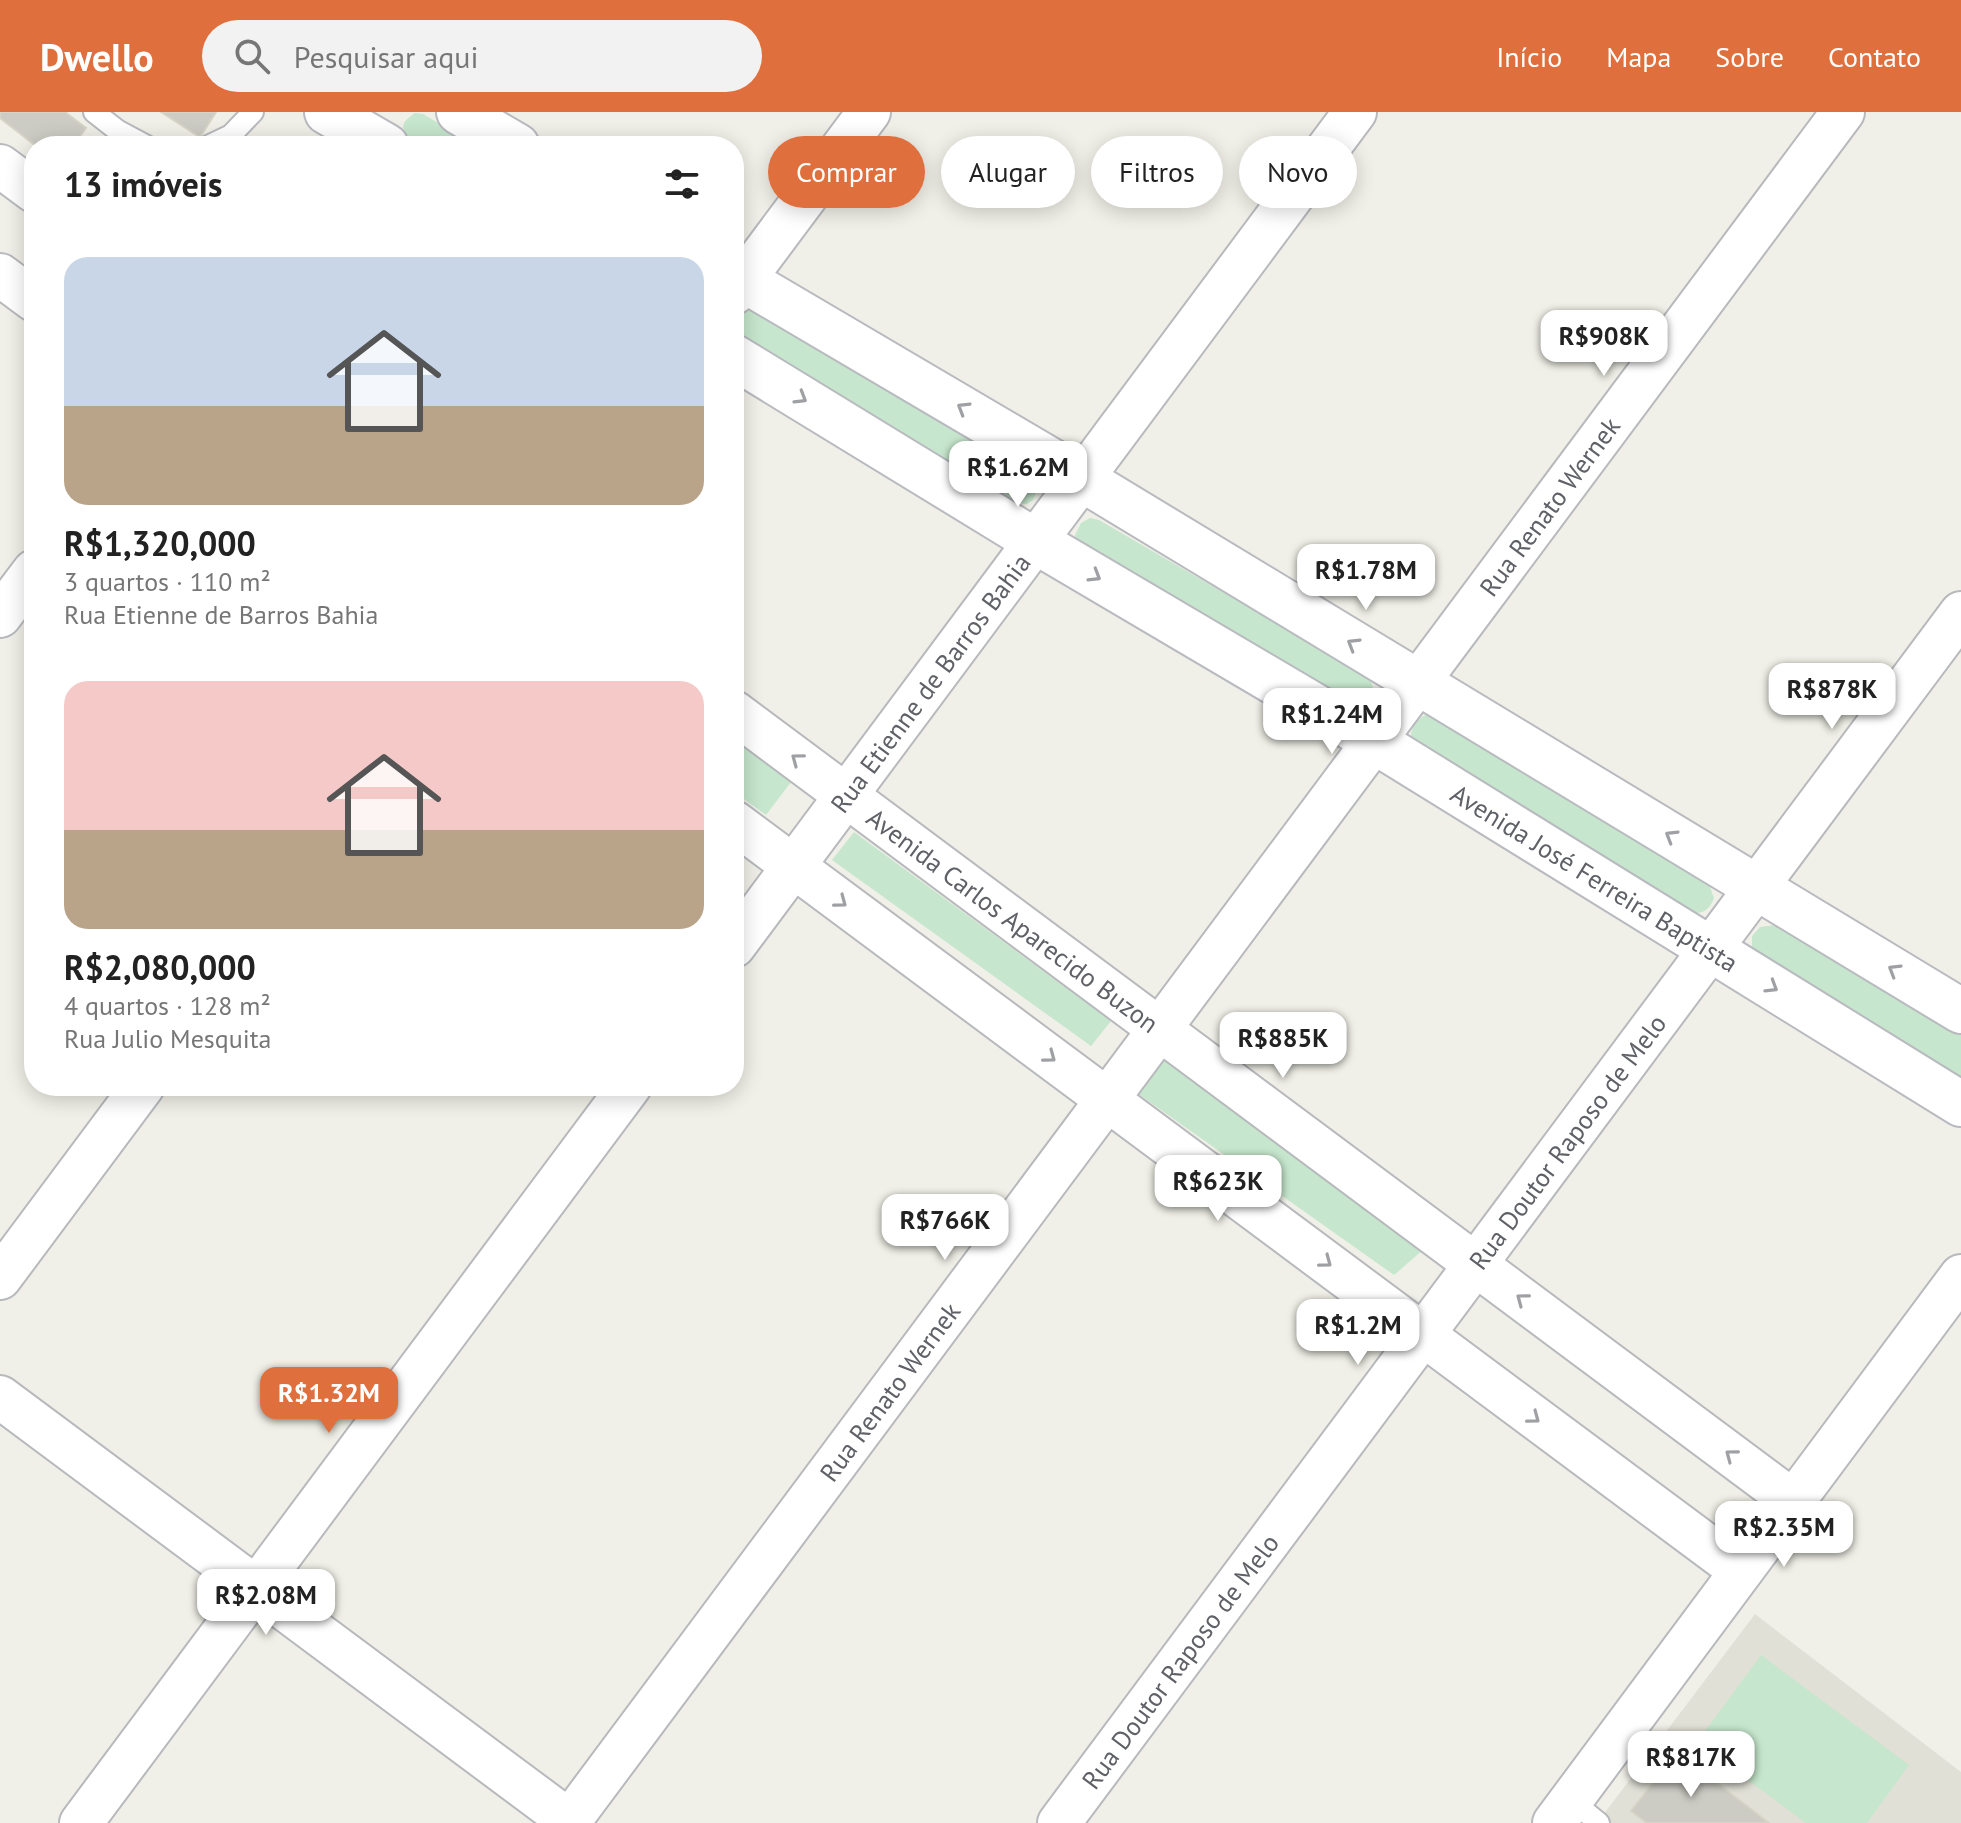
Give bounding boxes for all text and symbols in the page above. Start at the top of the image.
search box [202,20,762,92]
text: Dwello [40,32,154,81]
icon: search [230,34,274,78]
text: Pesquisar aqui [294,37,479,76]
text: Início [1496,38,1562,75]
text: Mapa [1606,38,1671,75]
text: Sobre [1715,38,1784,75]
text: Contato [1828,38,1921,75]
chip: Comprar [768,136,925,208]
chip: Alugar [941,136,1075,208]
chip: Filtros [1091,136,1223,208]
chip: Novo [1239,136,1357,208]
text: 13 imóveis [64,162,222,206]
icon: filters [660,162,704,206]
icon: home [312,309,456,453]
pin: R$908K [1539,310,1669,378]
text: R$908K [1559,319,1649,352]
one-way arrow [792,388,807,404]
one-way arrow [957,402,972,418]
street label: Rua Renato Wernek [1472,410,1627,602]
pin: R$1.62M [944,441,1092,509]
text: R$1.62M [967,450,1069,483]
text: R$1,320,000 [64,521,256,565]
pin: R$1.78M [1292,544,1440,612]
street label: Rua Etienne de Barros Bahia [823,547,1037,819]
text: R$1.78M [1315,553,1417,586]
text: 3 quartos · 110 m² [64,565,271,598]
one-way arrow [1086,566,1101,582]
text: Rua Etienne de Barros Bahia [64,598,378,631]
one-way arrow [1347,638,1362,654]
pin: R$878K [1767,663,1897,731]
text: R$878K [1787,672,1877,705]
pin: R$1.24M [1258,688,1406,756]
text: R$1.24M [1281,697,1383,730]
icon: home [312,733,456,877]
one-way arrow [791,755,806,769]
street label: Avenida José Ferreira Baptista [1445,776,1744,979]
street label: Avenida Carlos Aparecido Buzon [861,800,1166,1039]
one-way arrow [1665,831,1680,846]
one-way arrow [833,892,847,906]
text: R$2,080,000 [64,945,256,989]
one-way arrow [1888,964,1903,980]
one-way arrow [1763,978,1778,993]
text: 4 quartos · 128 m² [64,989,271,1022]
street label: Rua Doutor Raposo de Melo [1461,1007,1673,1276]
pin: R$885K [1218,1012,1348,1080]
text: R$885K [1238,1021,1328,1054]
text: Rua Julio Mesquita [64,1022,271,1055]
one-way arrow [1041,1047,1056,1061]
pin: R$623K [1153,1155,1283,1223]
text: R$623K [1173,1164,1263,1197]
pin: R$766K [880,1194,1010,1262]
text: R$766K [900,1203,990,1236]
one-way arrow [1317,1253,1332,1267]
street label: Rua Renato Wernek [812,1295,967,1488]
one-way arrow [1516,1295,1531,1309]
pin: R$1.2M [1293,1299,1423,1367]
text: R$1.2M [1314,1308,1402,1341]
pin: R$1.32M [255,1367,403,1435]
text: R$1.32M [278,1376,380,1409]
one-way arrow [1526,1408,1540,1422]
one-way arrow [1725,1450,1739,1464]
pin: R$2.35M [1710,1501,1858,1569]
text: R$2.35M [1733,1510,1835,1543]
street label: Rua Doutor Raposo de Melo [1074,1527,1286,1795]
pin: R$2.08M [192,1569,340,1637]
text: R$2.08M [215,1578,317,1611]
pin: R$817K [1626,1731,1756,1799]
text: R$817K [1646,1740,1736,1773]

